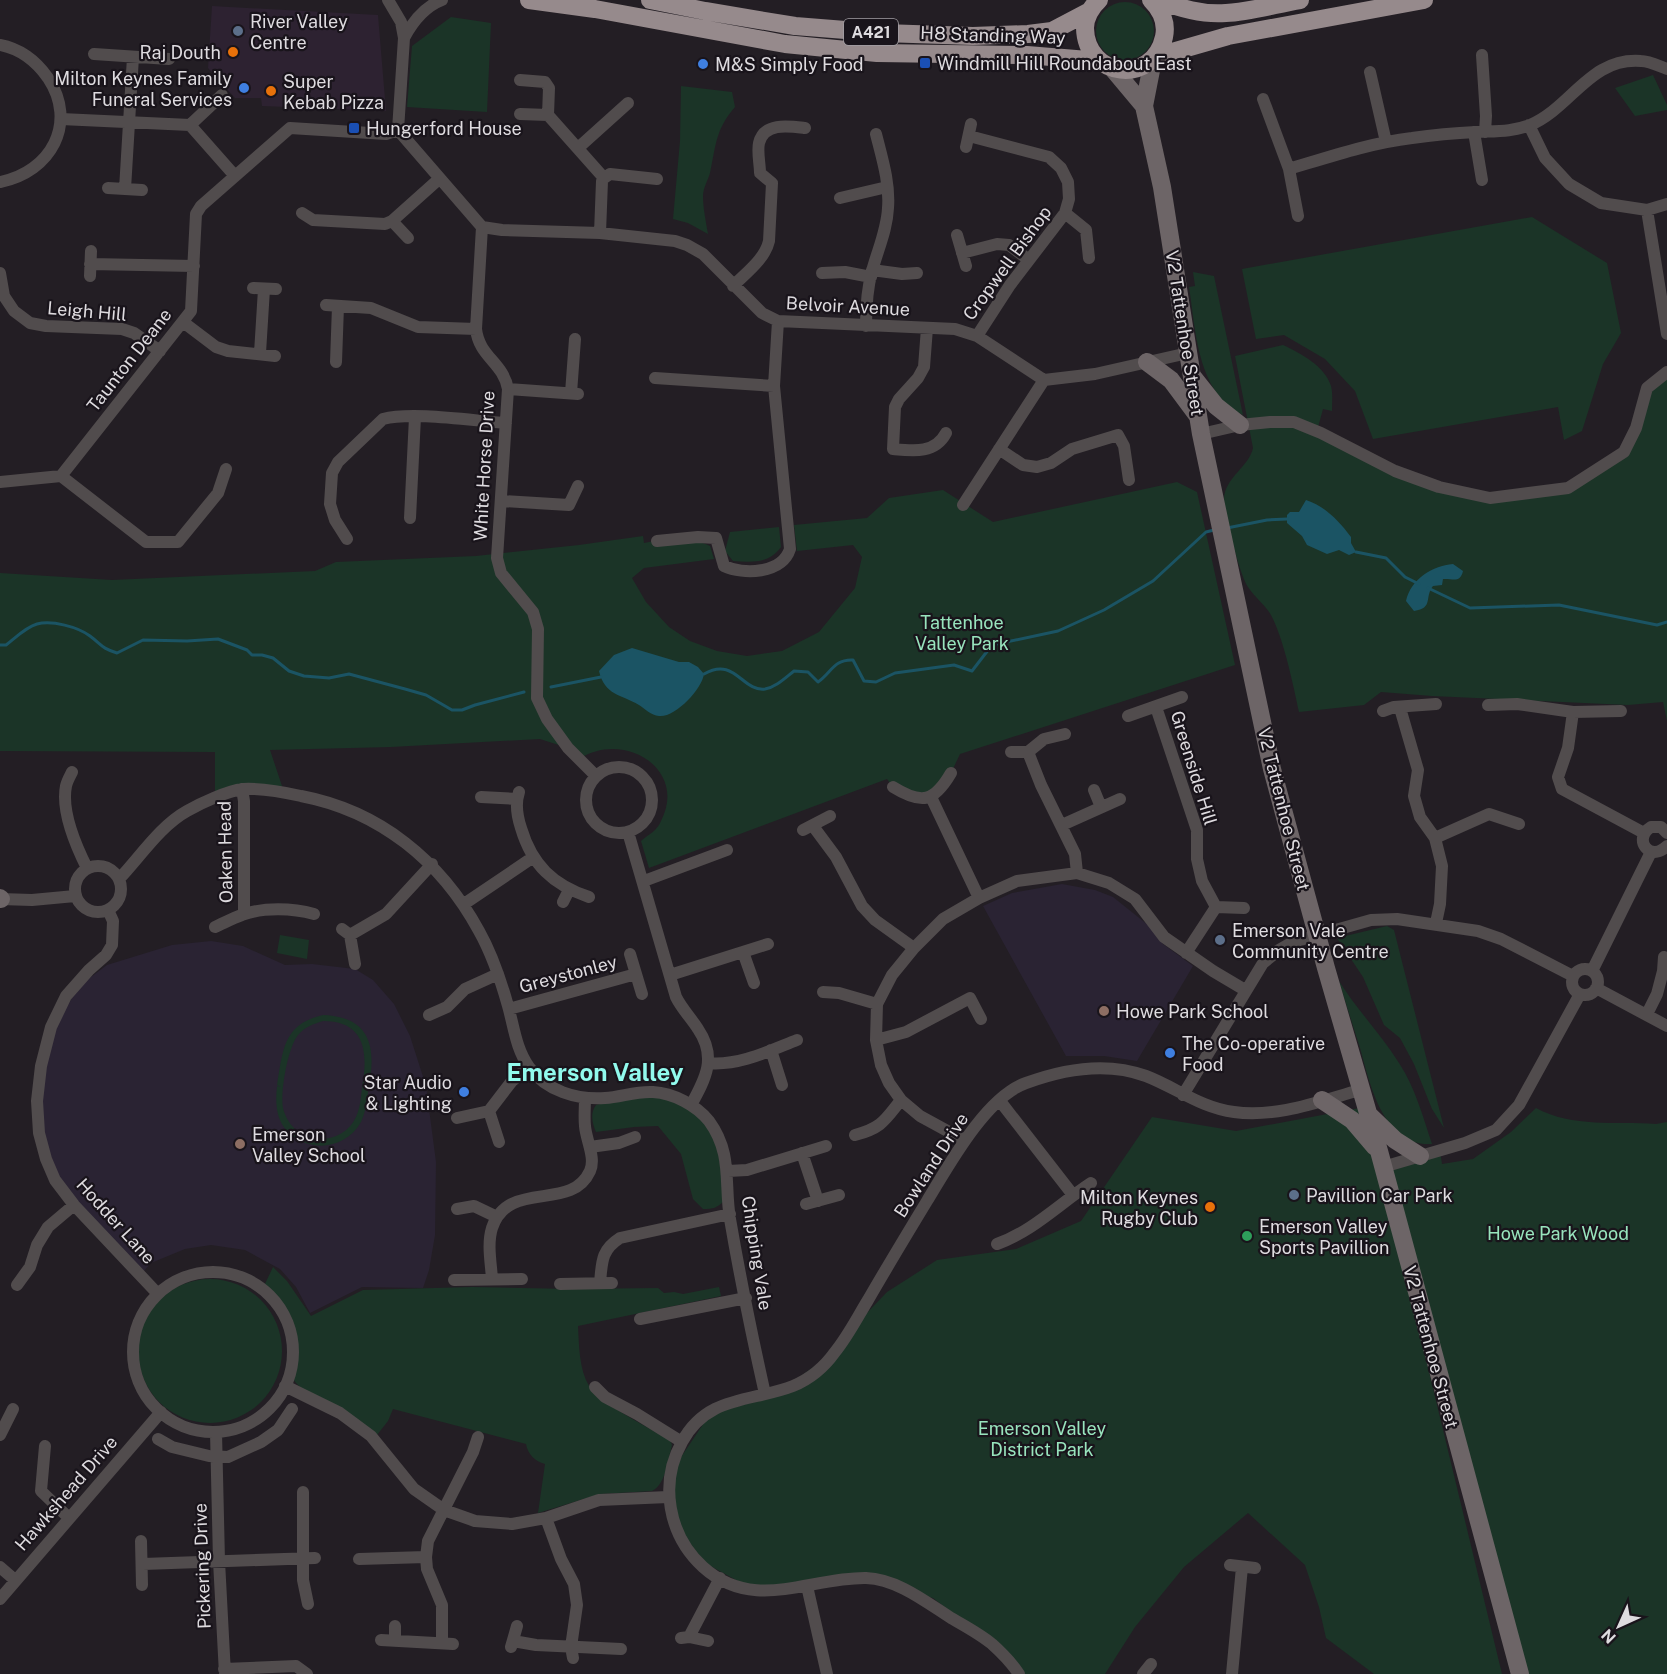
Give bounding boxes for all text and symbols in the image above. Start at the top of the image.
place label: River Valley Centre [250,11,348,53]
road number: A421 [844,19,898,45]
street label: H8 Standing Way [920,22,1066,48]
marker: River Valley Centre [231,24,245,38]
place label: Raj Douth [139,42,221,63]
marker: Raj Douth [226,45,240,59]
place label: Windmill Hill Roundabout East [937,53,1192,74]
place label: M&S Simply Food [715,54,864,75]
marker: Windmill Hill Roundabout East [918,56,932,70]
marker: M&S Simply Food [696,57,710,71]
place label: Milton Keynes Family Funeral Services [54,68,232,110]
place label: Super Kebab Pizza [283,71,384,113]
marker: Milton Keynes Family Funeral Services [237,81,251,95]
marker: Super Kebab Pizza [264,84,278,98]
place label: Hungerford House [366,118,522,139]
marker: Hungerford House [347,121,361,135]
street label: Cropwell Bishop [959,202,1055,324]
street label: V2 Tattenhoe Street [1162,249,1208,417]
street label: Belvoir Avenue [785,292,911,320]
street label: Leigh Hill [46,297,128,325]
street label: Taunton Deane [82,304,176,416]
street label: White Horse Drive [470,390,498,542]
park label: Tattenhoe Valley Park [915,612,1009,654]
street label: Greenside Hill [1167,708,1221,828]
street label: V2 Tattenhoe Street [1254,725,1314,893]
street label: Oaken Head [214,801,236,903]
place label: Emerson Vale Community Centre [1232,920,1389,962]
marker: Emerson Vale Community Centre [1213,933,1227,947]
street label: Greystonley [517,951,620,997]
place label: Howe Park School [1116,1001,1269,1022]
marker: Howe Park School [1097,1004,1111,1018]
place label: The Co-operative Food [1182,1033,1325,1075]
marker: The Co-operative Food [1163,1046,1177,1060]
district label: Emerson Valley [507,1058,684,1086]
place label: Star Audio & Lighting [363,1072,452,1114]
marker: Star Audio & Lighting [457,1085,471,1099]
street label: Bowland Drive [889,1109,973,1221]
place label: Emerson Valley School [252,1124,365,1166]
marker: Emerson Valley School [233,1137,247,1151]
street label: Hodder Lane [72,1174,160,1268]
place label: Pavillion Car Park [1306,1185,1453,1206]
place label: Milton Keynes Rugby Club [1080,1187,1198,1229]
marker: Pavillion Car Park [1287,1188,1301,1202]
street label: Chipping Vale [738,1194,776,1312]
marker: Milton Keynes Rugby Club [1203,1200,1217,1214]
place label: Emerson Valley Sports Pavillion [1259,1216,1389,1258]
park label: Howe Park Wood [1487,1223,1629,1244]
marker: Emerson Valley Sports Pavillion [1240,1229,1254,1243]
street label: V2 Tattenhoe Street [1399,1263,1463,1431]
park label: Emerson Valley District Park [978,1418,1107,1460]
street label: Hawkshead Drive [11,1431,121,1555]
street label: Pickering Drive [189,1503,215,1629]
north arrow [1589,1596,1649,1656]
text: N [1598,1625,1620,1647]

